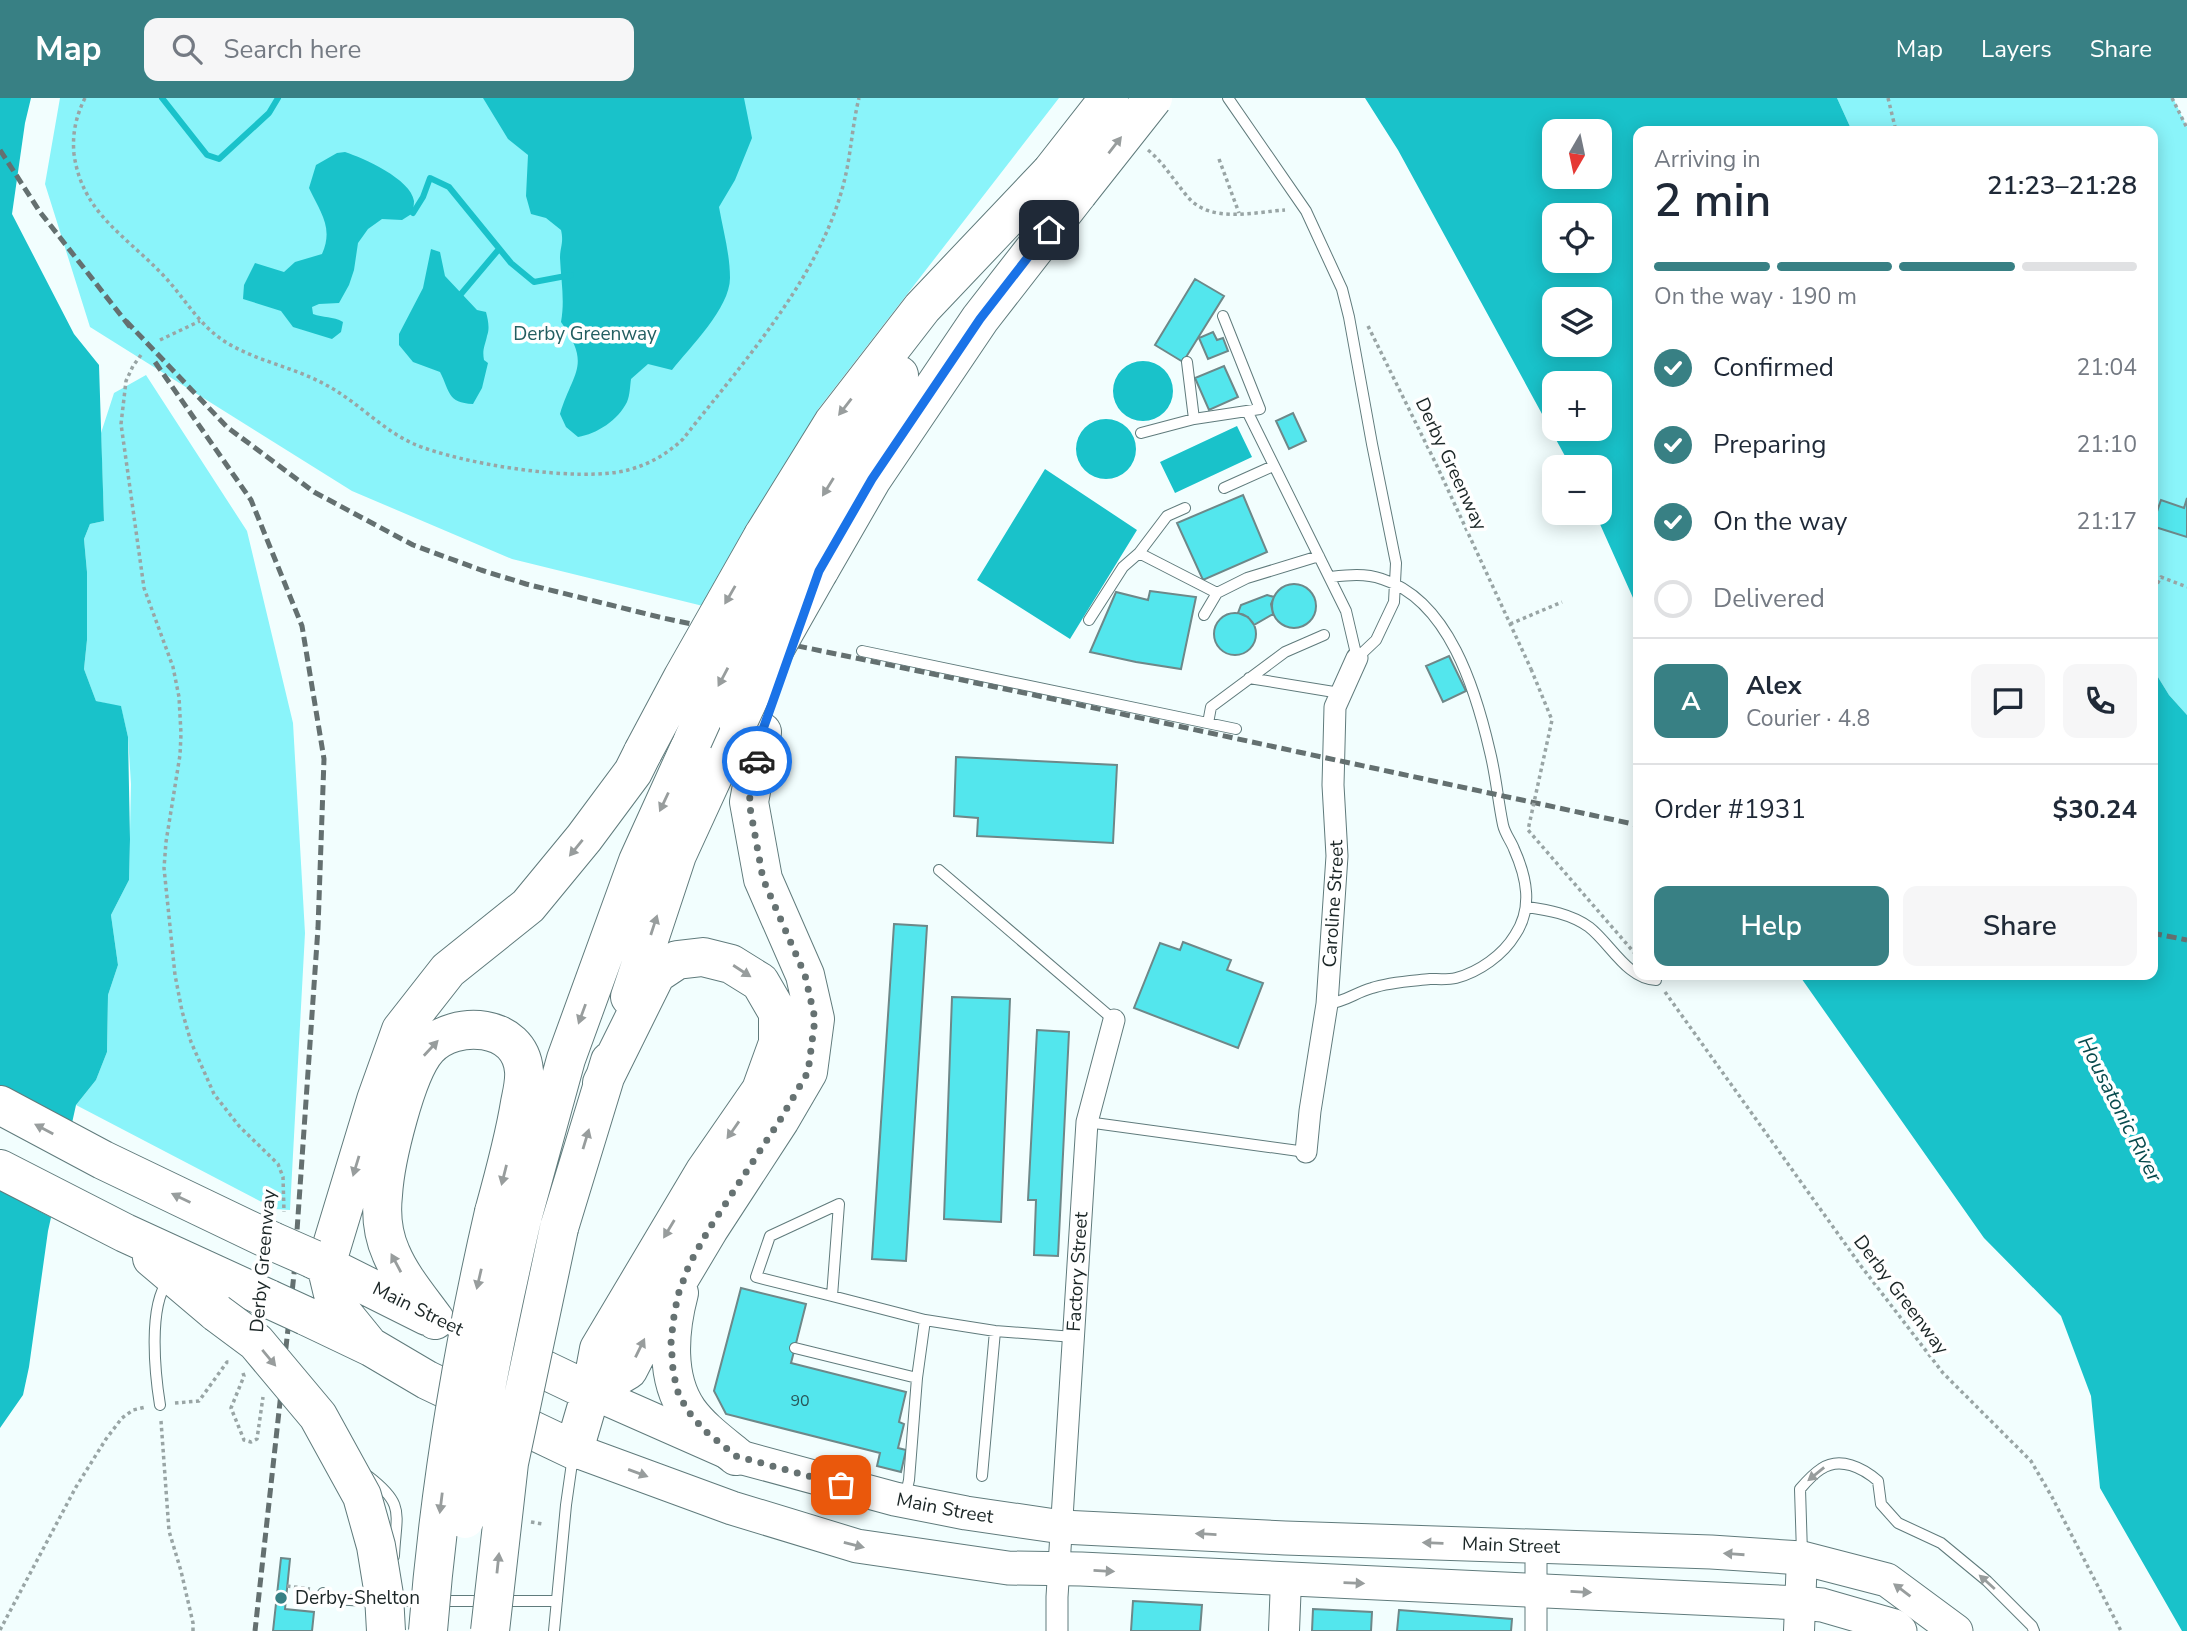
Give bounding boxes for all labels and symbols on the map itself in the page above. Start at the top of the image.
north arrow [1542,119,1612,189]
one-way arrow [1108,137,1123,155]
pin [1019,200,1079,260]
park label: Derby Greenway [513,321,657,347]
street label: Derby Greenway [1409,393,1493,535]
one-way arrow [838,398,853,416]
one-way arrow [821,477,834,496]
one-way arrow [724,586,736,605]
one-way arrow [717,667,729,686]
courier [722,726,792,796]
one-way arrow [658,792,670,812]
one-way arrow [569,839,584,856]
street label: Caroline Street [1317,839,1350,968]
one-way arrow [649,915,659,936]
one-way arrow [732,964,751,977]
one-way arrow [576,1004,587,1025]
water label: Housatonic River [2071,1031,2169,1187]
one-way arrow [422,1040,438,1057]
one-way arrow [727,1121,740,1140]
one-way arrow [34,1123,54,1134]
one-way arrow [581,1128,591,1149]
one-way arrow [351,1155,361,1176]
one-way arrow [498,1164,509,1186]
street label: Derby Greenway [244,1188,282,1334]
one-way arrow [171,1192,191,1204]
street label: Factory Street [1061,1211,1094,1332]
one-way arrow [663,1220,676,1239]
street label: Derby Greenway [1847,1230,1955,1360]
one-way arrow [391,1253,402,1273]
one-way arrow [473,1268,484,1290]
street label: Main Street [368,1276,468,1342]
one-way arrow [634,1338,645,1358]
one-way arrow [261,1349,276,1366]
house number: 90 [790,1390,810,1412]
pin [811,1455,871,1515]
one-way arrow [1807,1467,1825,1482]
one-way arrow [627,1468,648,1479]
street label: Main Street [894,1487,996,1530]
one-way arrow [435,1492,446,1514]
one-way arrow [1194,1529,1216,1540]
street label: Main Street [1461,1531,1561,1560]
one-way arrow [1422,1537,1444,1548]
one-way arrow [843,1540,865,1551]
one-way arrow [1722,1548,1744,1559]
one-way arrow [493,1552,504,1574]
one-way arrow [1093,1565,1115,1576]
one-way arrow [1978,1574,1996,1590]
one-way arrow [1343,1577,1365,1588]
one-way arrow [1893,1583,1911,1598]
place label: Derby-Shelton [295,1585,420,1611]
one-way arrow [1570,1587,1592,1598]
marker: Derby-Shelton [273,1590,289,1606]

